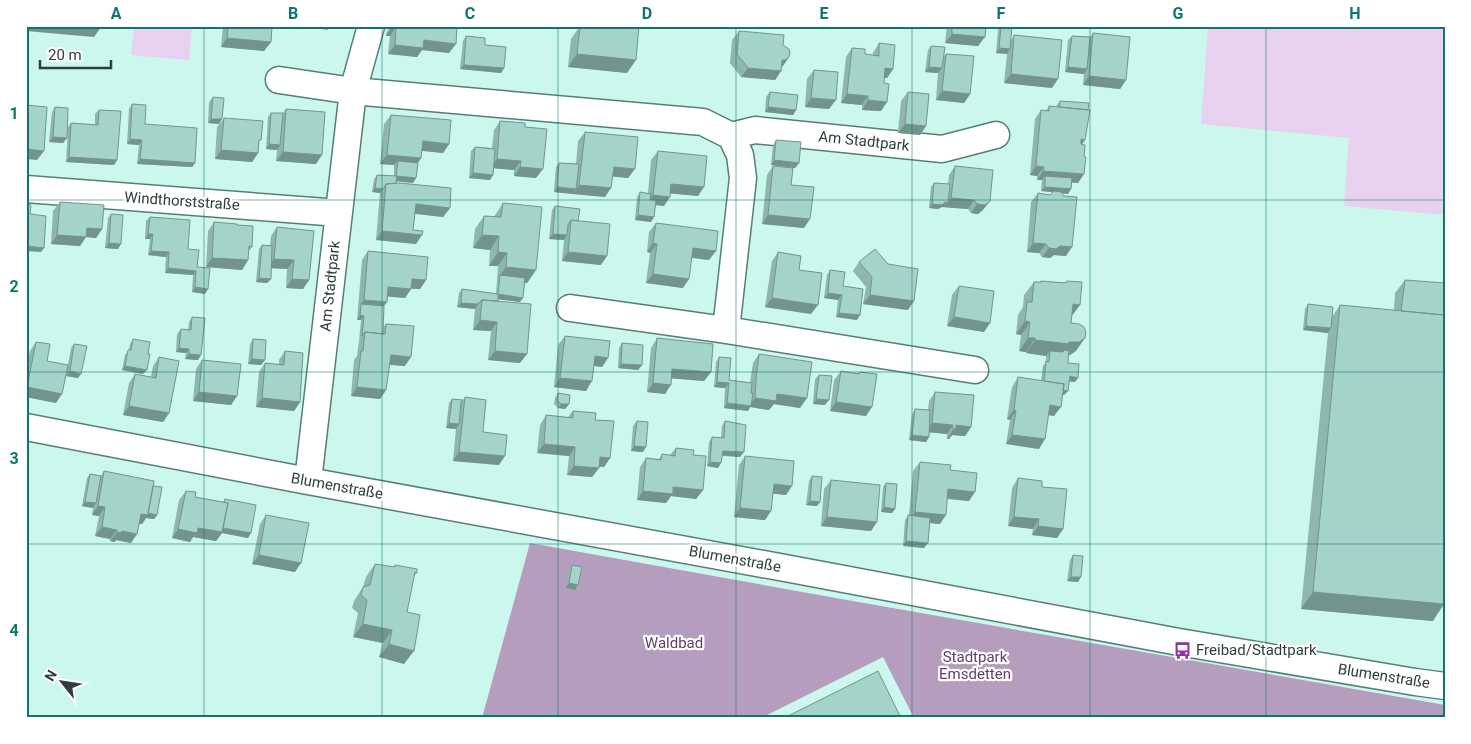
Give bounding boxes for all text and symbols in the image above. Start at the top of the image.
text: A [111,4,122,23]
text: B [288,4,298,23]
text: C [465,4,475,23]
text: D [642,4,652,23]
text: E [820,4,829,23]
text: F [997,4,1006,23]
text: G [1173,4,1184,23]
text: H [1349,4,1361,23]
scale bar [40,38,111,70]
text: 20 m [48,46,82,64]
text: 1 [9,104,19,123]
street label: Am Stadtpark [818,127,911,155]
street label: Windthorststraße [124,188,240,214]
street label: Am Stadtpark [316,239,344,332]
text: 2 [9,277,19,296]
text: 3 [9,449,19,468]
street label: Blumenstraße [290,469,384,503]
street label: Blumenstraße [688,542,782,576]
text: 4 [9,621,19,640]
park label: Waldbad [645,634,703,652]
bus stop icon: Freibad/Stadtpark [1172,640,1192,660]
place label: Freibad/Stadtpark [1196,641,1317,659]
park label: Stadtpark Emsdetten [939,648,1011,683]
north arrow [38,656,88,706]
street label: Blumenstraße [1337,660,1431,692]
text: N [41,667,60,684]

